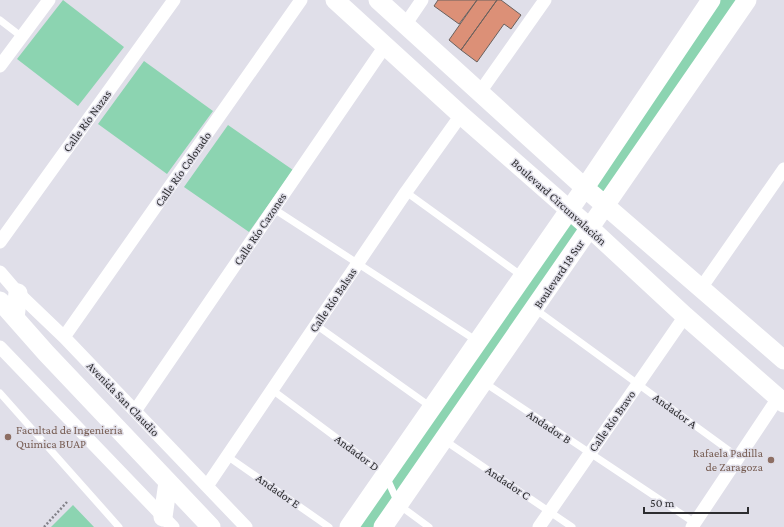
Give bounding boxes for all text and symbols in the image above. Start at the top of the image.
street label: Calle Río Nazas [60,87,114,155]
street label: Calle Río Colorado [152,129,214,209]
street label: Boulevard Circunvalación [509,156,610,249]
street label: Calle Río Cazones [231,190,290,268]
street label: Boulevard 18 Sur [531,236,588,311]
street label: Calle Río Balsas [306,265,360,335]
street label: Avenida San Claudio [84,359,162,439]
street label: Calle Río Bravo [586,388,638,454]
street label: Andador A [650,390,700,432]
street label: Andador B [524,407,574,447]
place label: Facultad de Ingenieria Quimica BUAP [16,423,123,451]
marker: Facultad de Ingenieria Quimica BUAP [3,432,13,442]
street label: Andador D [332,432,382,474]
place label: Rafaela Padilla de Zaragoza [693,446,763,474]
marker: Rafaela Padilla de Zaragoza [766,455,776,465]
street label: Andador C [483,463,533,503]
street label: Andador E [253,471,303,511]
scale bar [644,489,748,515]
text: 50 m [650,496,675,510]

